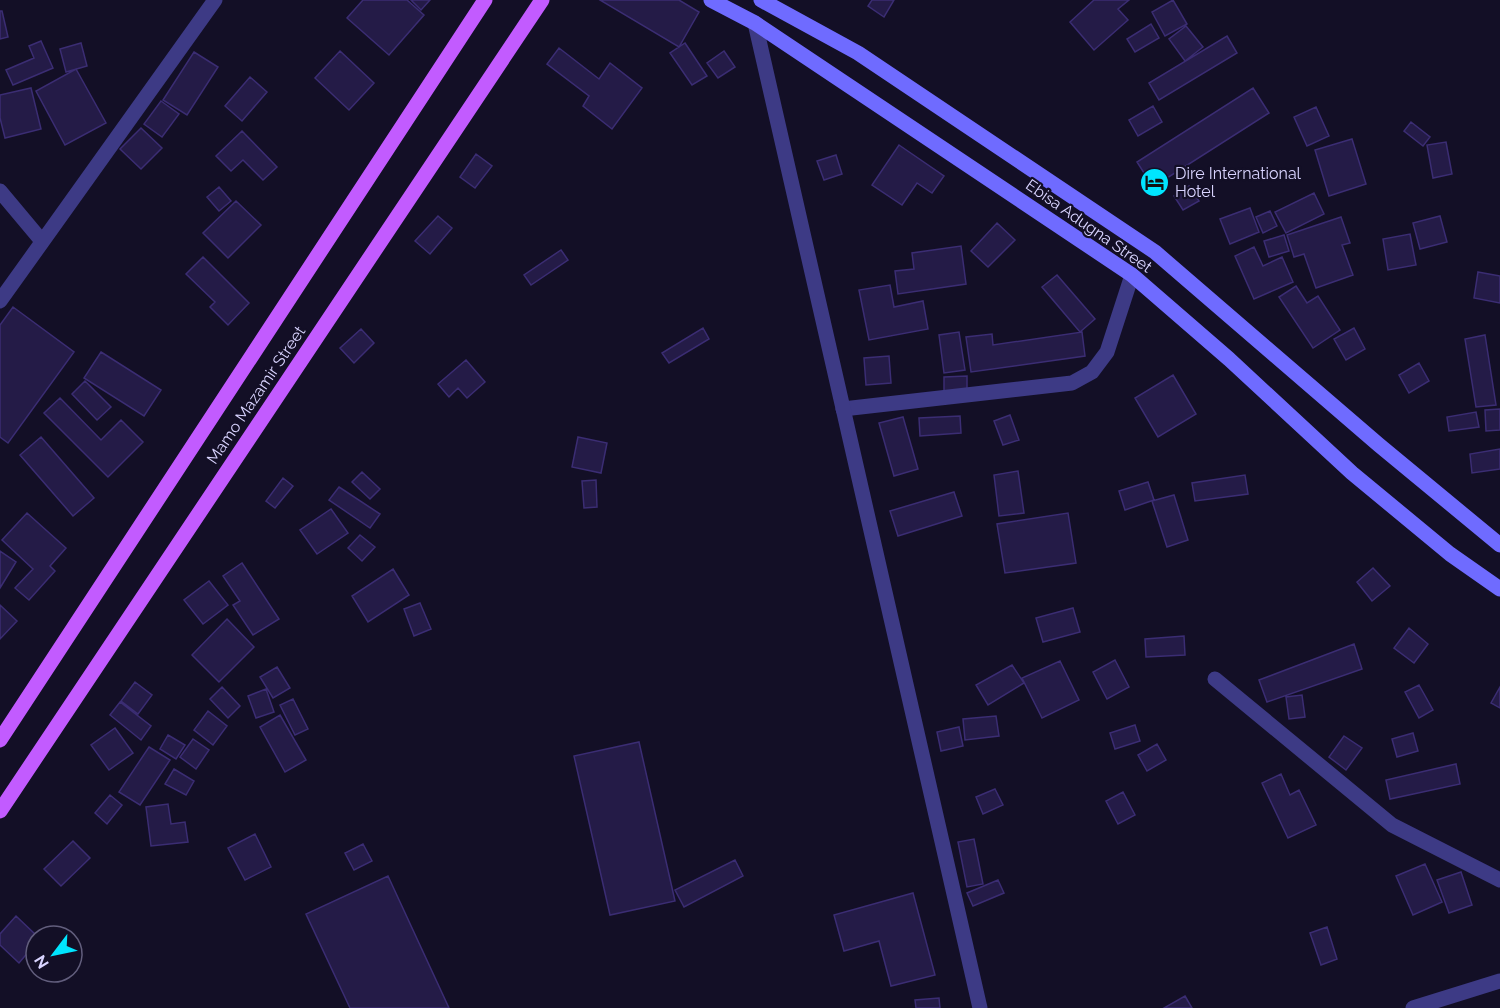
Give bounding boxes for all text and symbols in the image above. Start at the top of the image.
place label: Dire International Hotel [1175,164,1302,201]
hotel icon: Dire International Hotel [1138,166,1170,198]
street label: Ebisa Adugna Street [1022,175,1156,277]
street label: Mamo Mazamir Street [203,322,310,468]
north arrow [24,924,84,984]
text: N [30,951,53,972]

